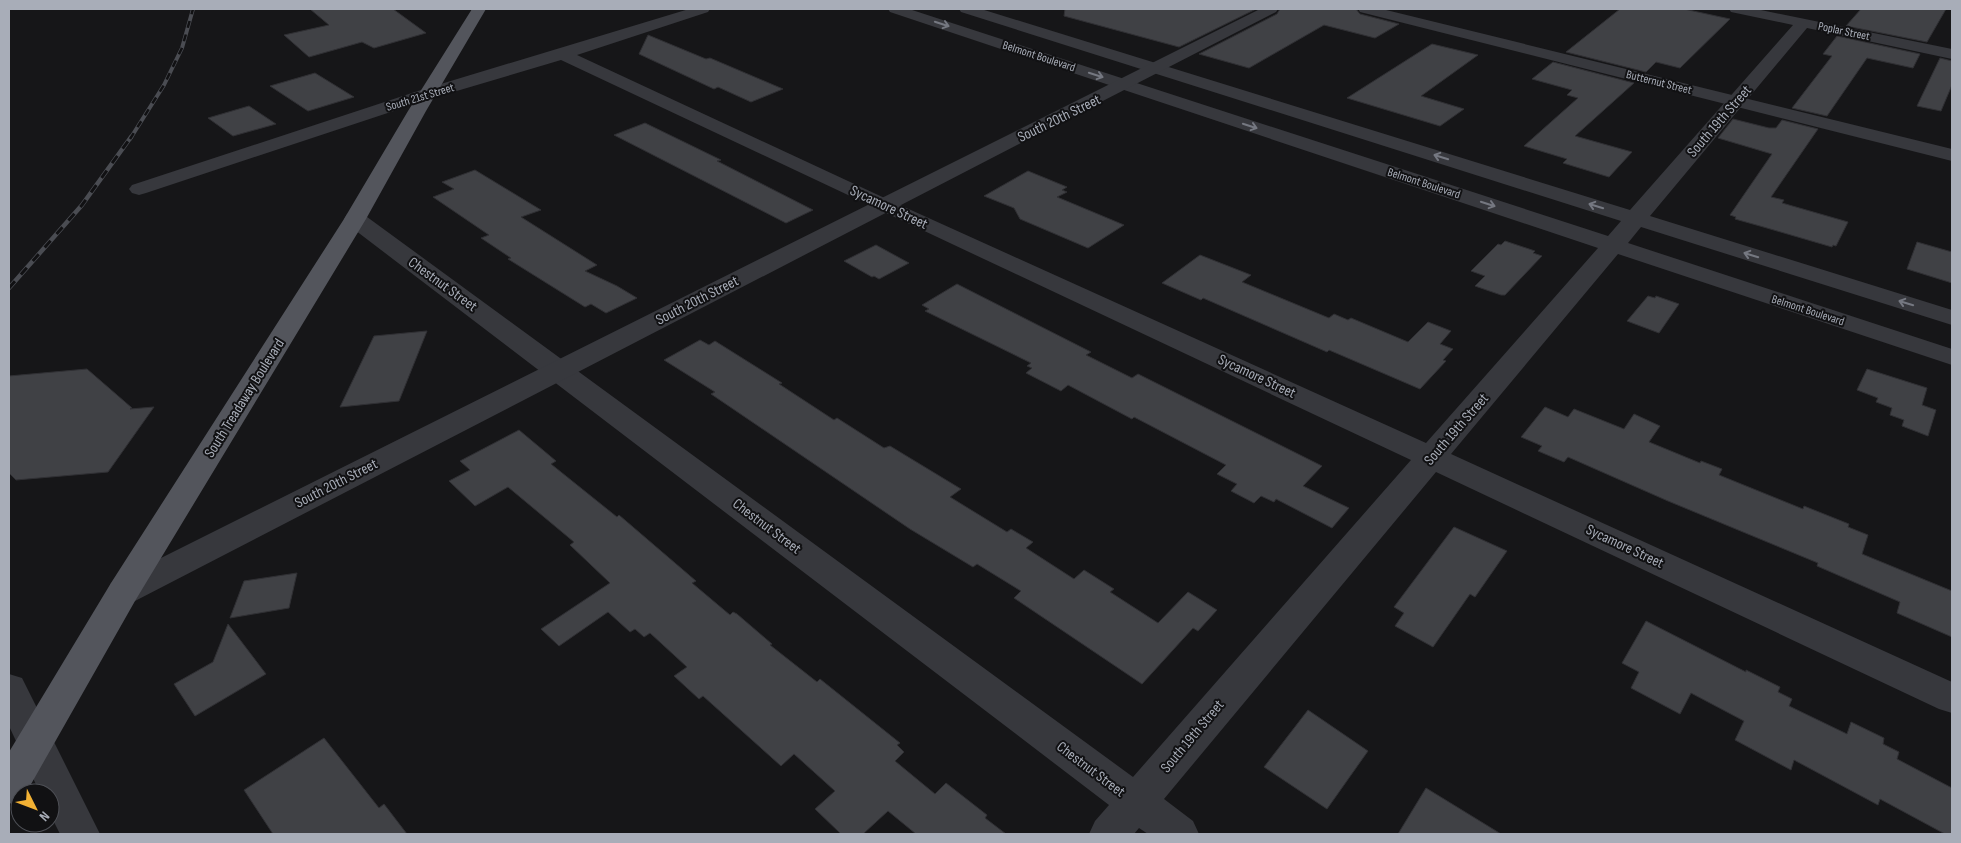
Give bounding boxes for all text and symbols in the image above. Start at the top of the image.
street label: Poplar Street [1817,19,1871,44]
one-way arrow [933,20,949,29]
street label: Belmont Boulevard [1001,38,1077,75]
street label: Butternut Street [1625,67,1693,98]
one-way arrow [1088,70,1104,80]
street label: South 21st Street [384,80,456,115]
street label: South 19th Street [1683,81,1756,161]
street label: South 20th Street [1015,90,1104,147]
one-way arrow [1242,121,1258,131]
one-way arrow [1433,152,1449,162]
street label: Belmont Boulevard [1386,165,1462,202]
street label: Sycamore Street [847,181,931,234]
one-way arrow [1479,200,1495,209]
one-way arrow [1588,200,1604,210]
one-way arrow [1743,249,1759,259]
street label: Chestnut Street [404,253,481,316]
street label: South 20th Street [653,271,742,329]
street label: Belmont Boulevard [1770,292,1846,329]
one-way arrow [1898,298,1914,308]
street label: South Treadaway Boulevard [200,335,289,461]
street label: Sycamore Street [1215,350,1299,403]
street label: South 19th Street [1420,389,1493,469]
street label: South 20th Street [292,454,381,512]
street label: Chestnut Street [729,494,805,559]
street label: Sycamore Street [1583,520,1667,573]
street label: South 19th Street [1156,696,1229,777]
street label: Chestnut Street [1053,737,1129,802]
north arrow [10,783,60,833]
text: N [35,808,53,825]

